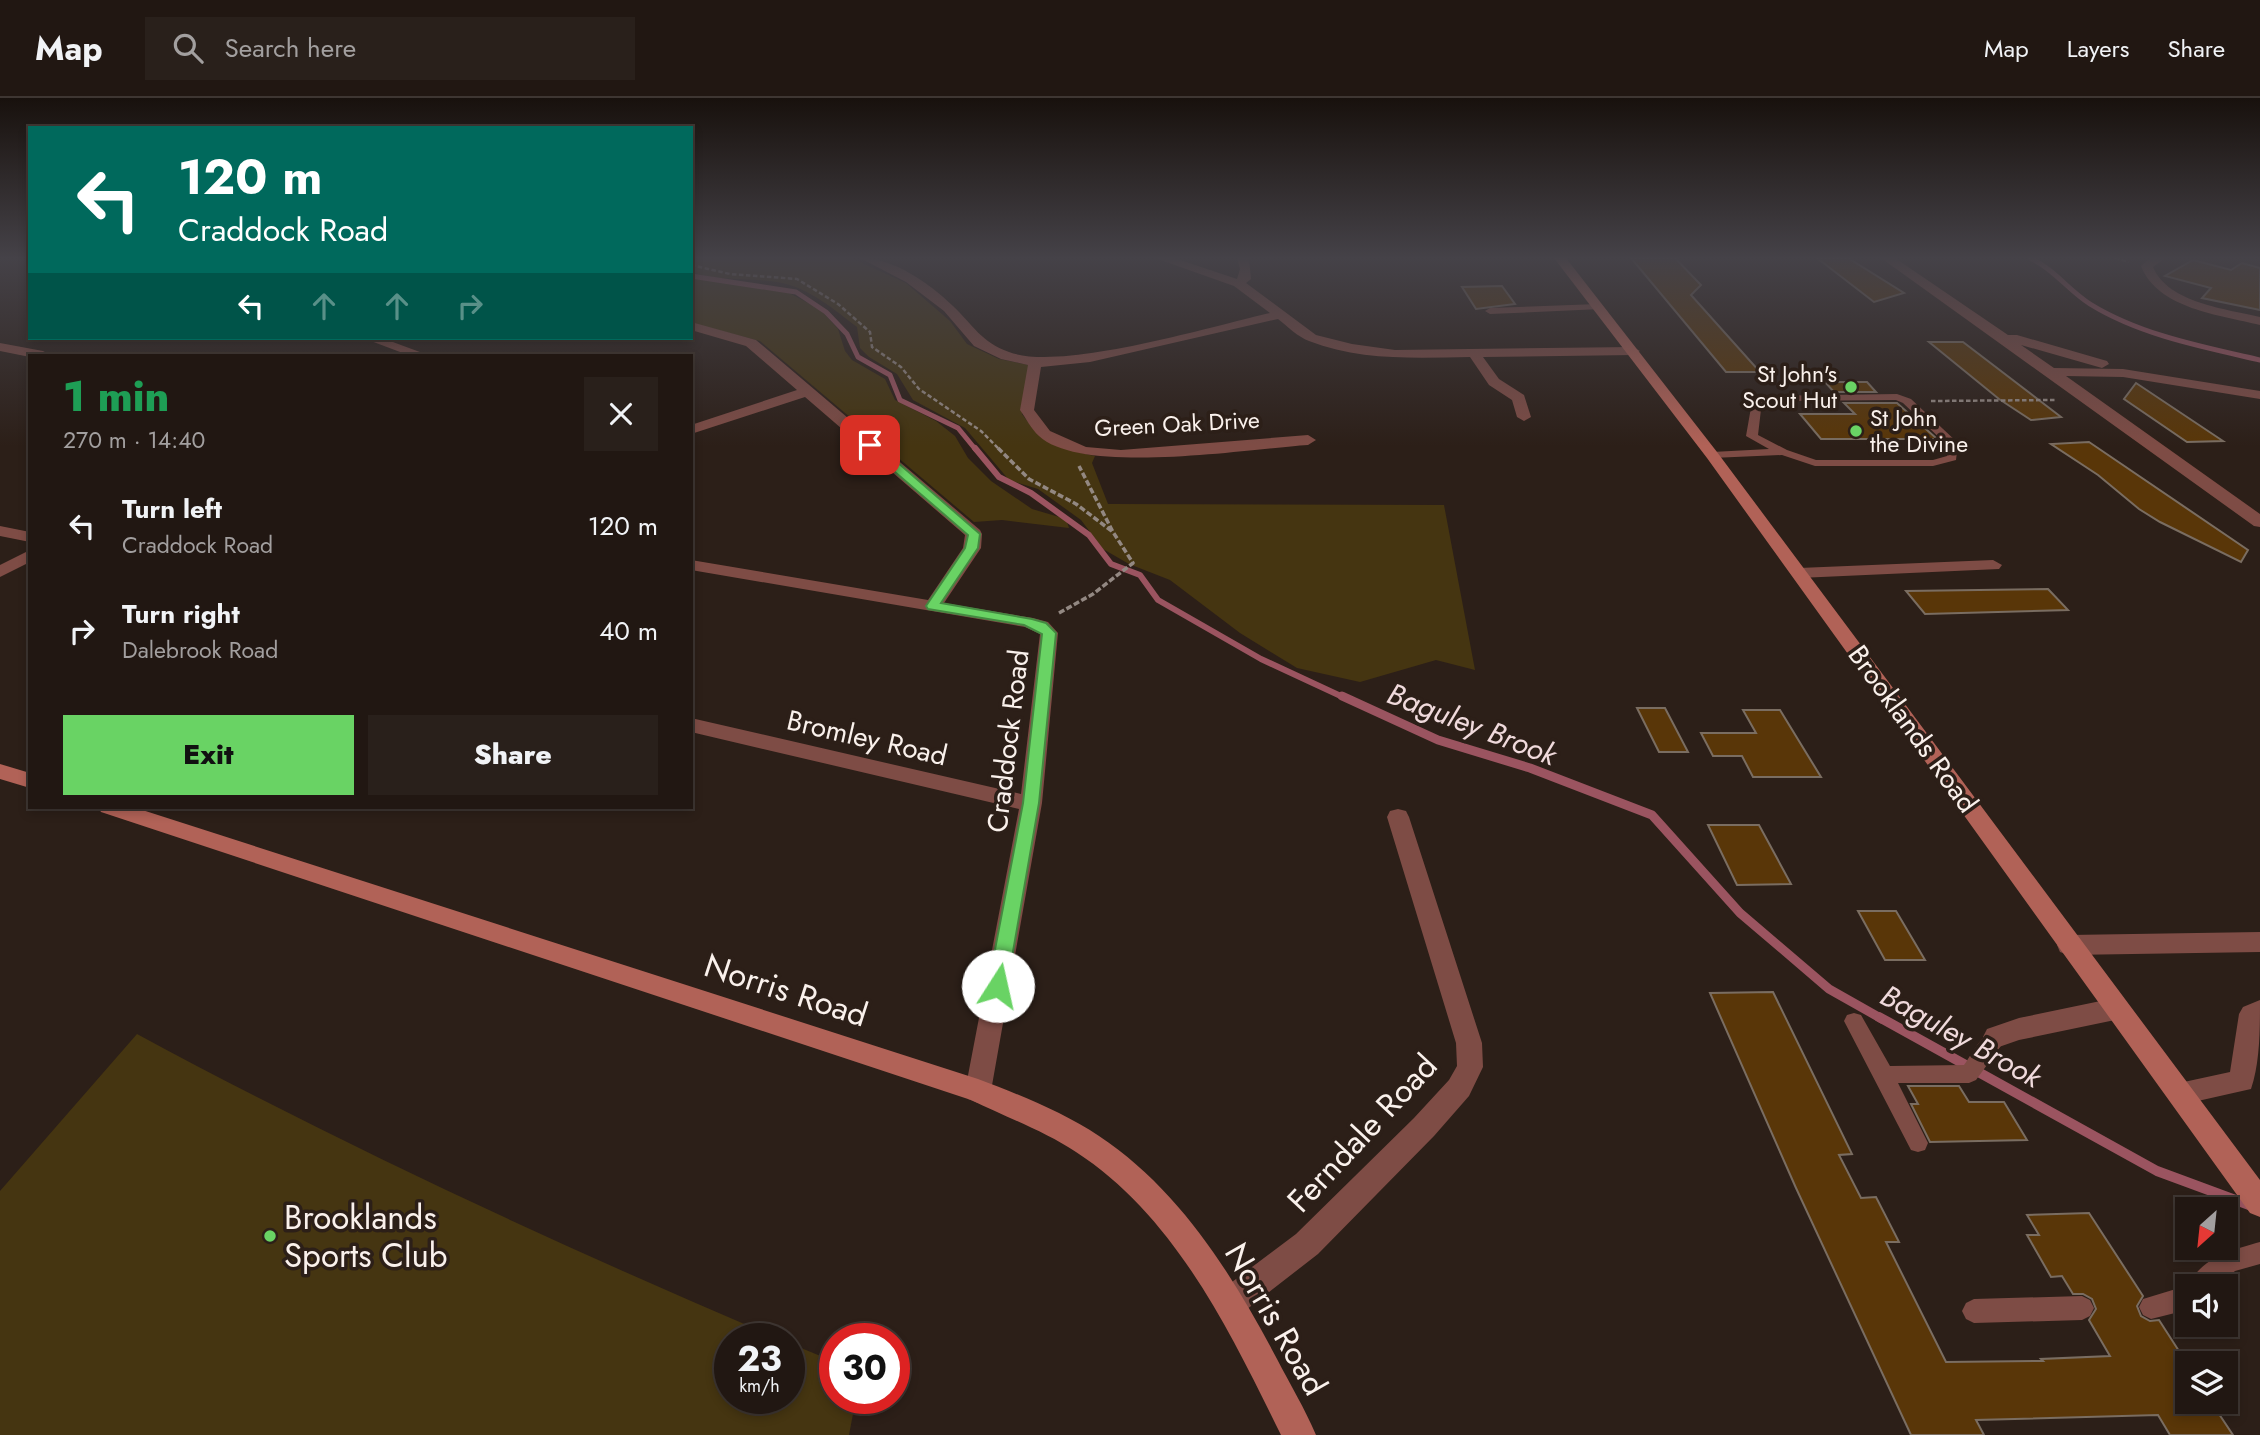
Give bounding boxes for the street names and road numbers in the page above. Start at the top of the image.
street label: Green Oak Drive [1094,403,1261,445]
street label: Brooklands Road [1838,637,1988,821]
street label: Craddock Road [976,647,1040,835]
street label: Bromley Road [783,700,951,776]
street label: Norris Road [698,942,874,1038]
street label: Ferndale Road [1276,1043,1448,1223]
street label: Norris Road [1213,1234,1339,1404]

